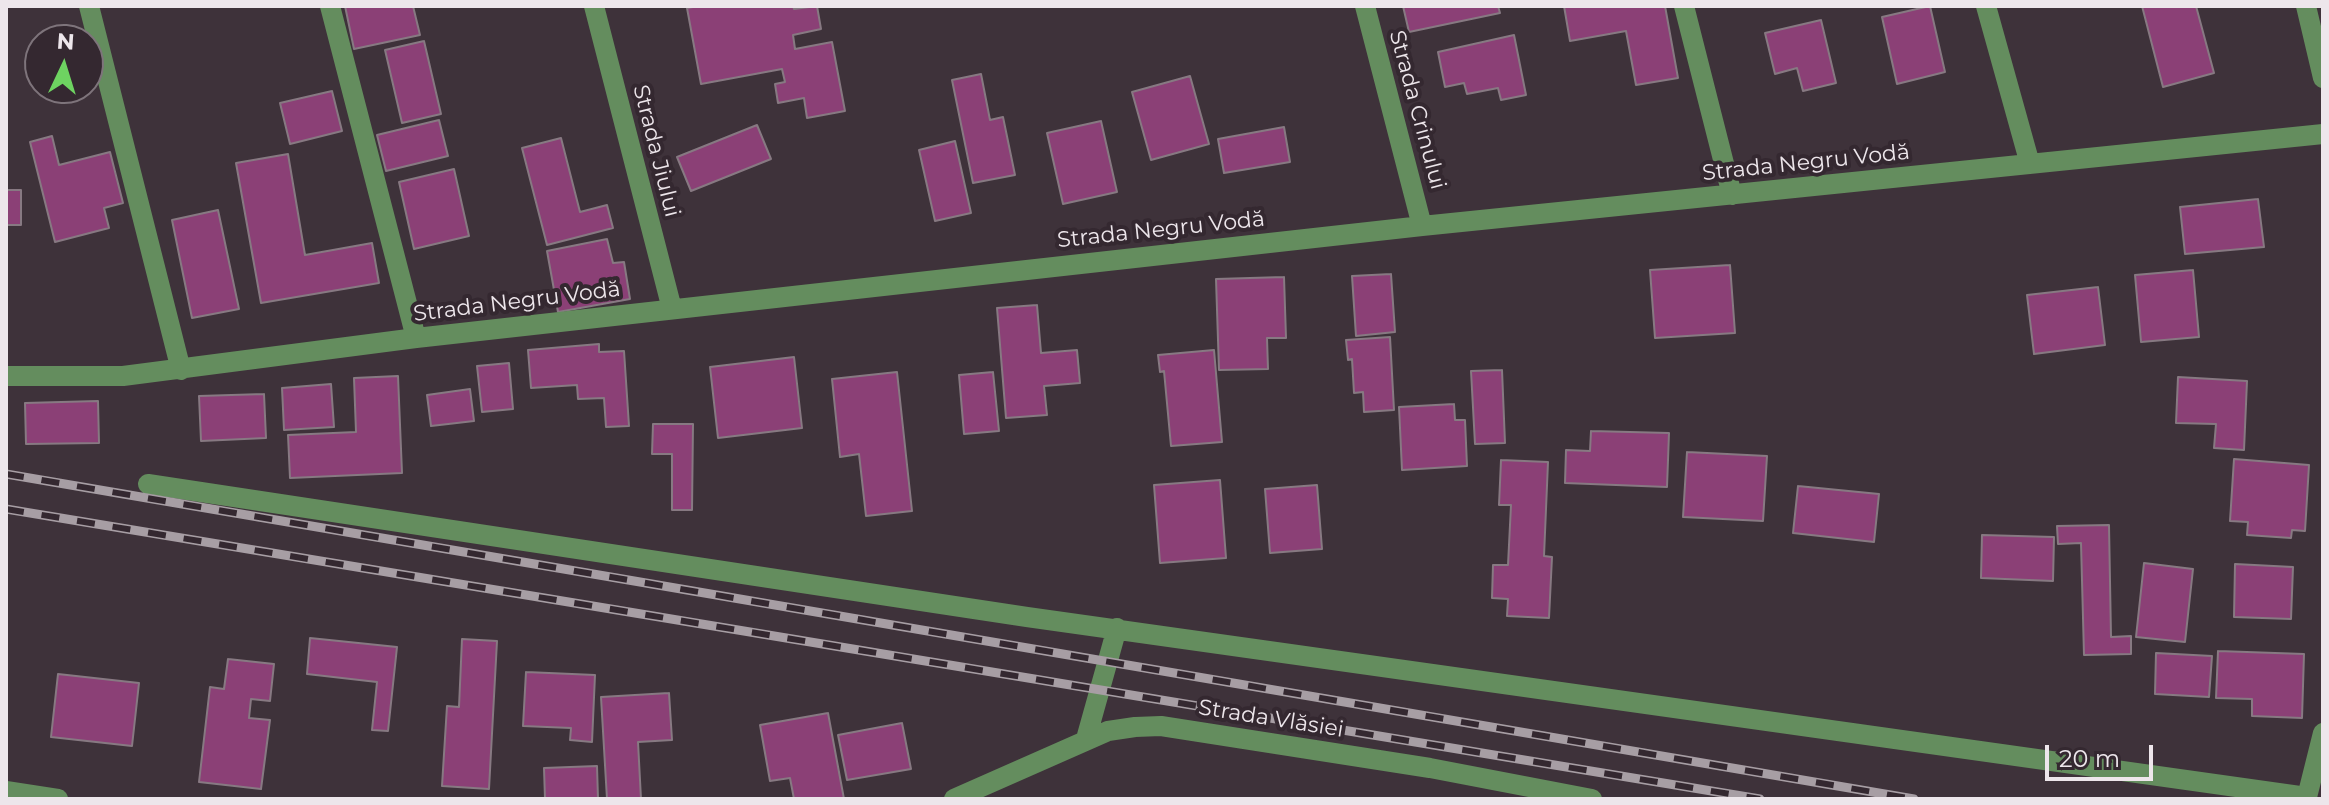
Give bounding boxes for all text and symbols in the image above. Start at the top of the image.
north arrow [24,24,104,104]
text: N [56,27,75,56]
street label: Strada Crinului [1383,28,1451,192]
street label: Strada Jiului [627,82,685,220]
street label: Strada Negru Vodă [1701,139,1911,187]
street label: Strada Negru Vodă [1056,206,1266,254]
street label: Strada Negru Vodă [412,276,622,328]
street label: Strada Vlăsiei [1196,694,1346,744]
scale bar [2049,729,2157,779]
text: 20 m [2059,744,2120,773]

